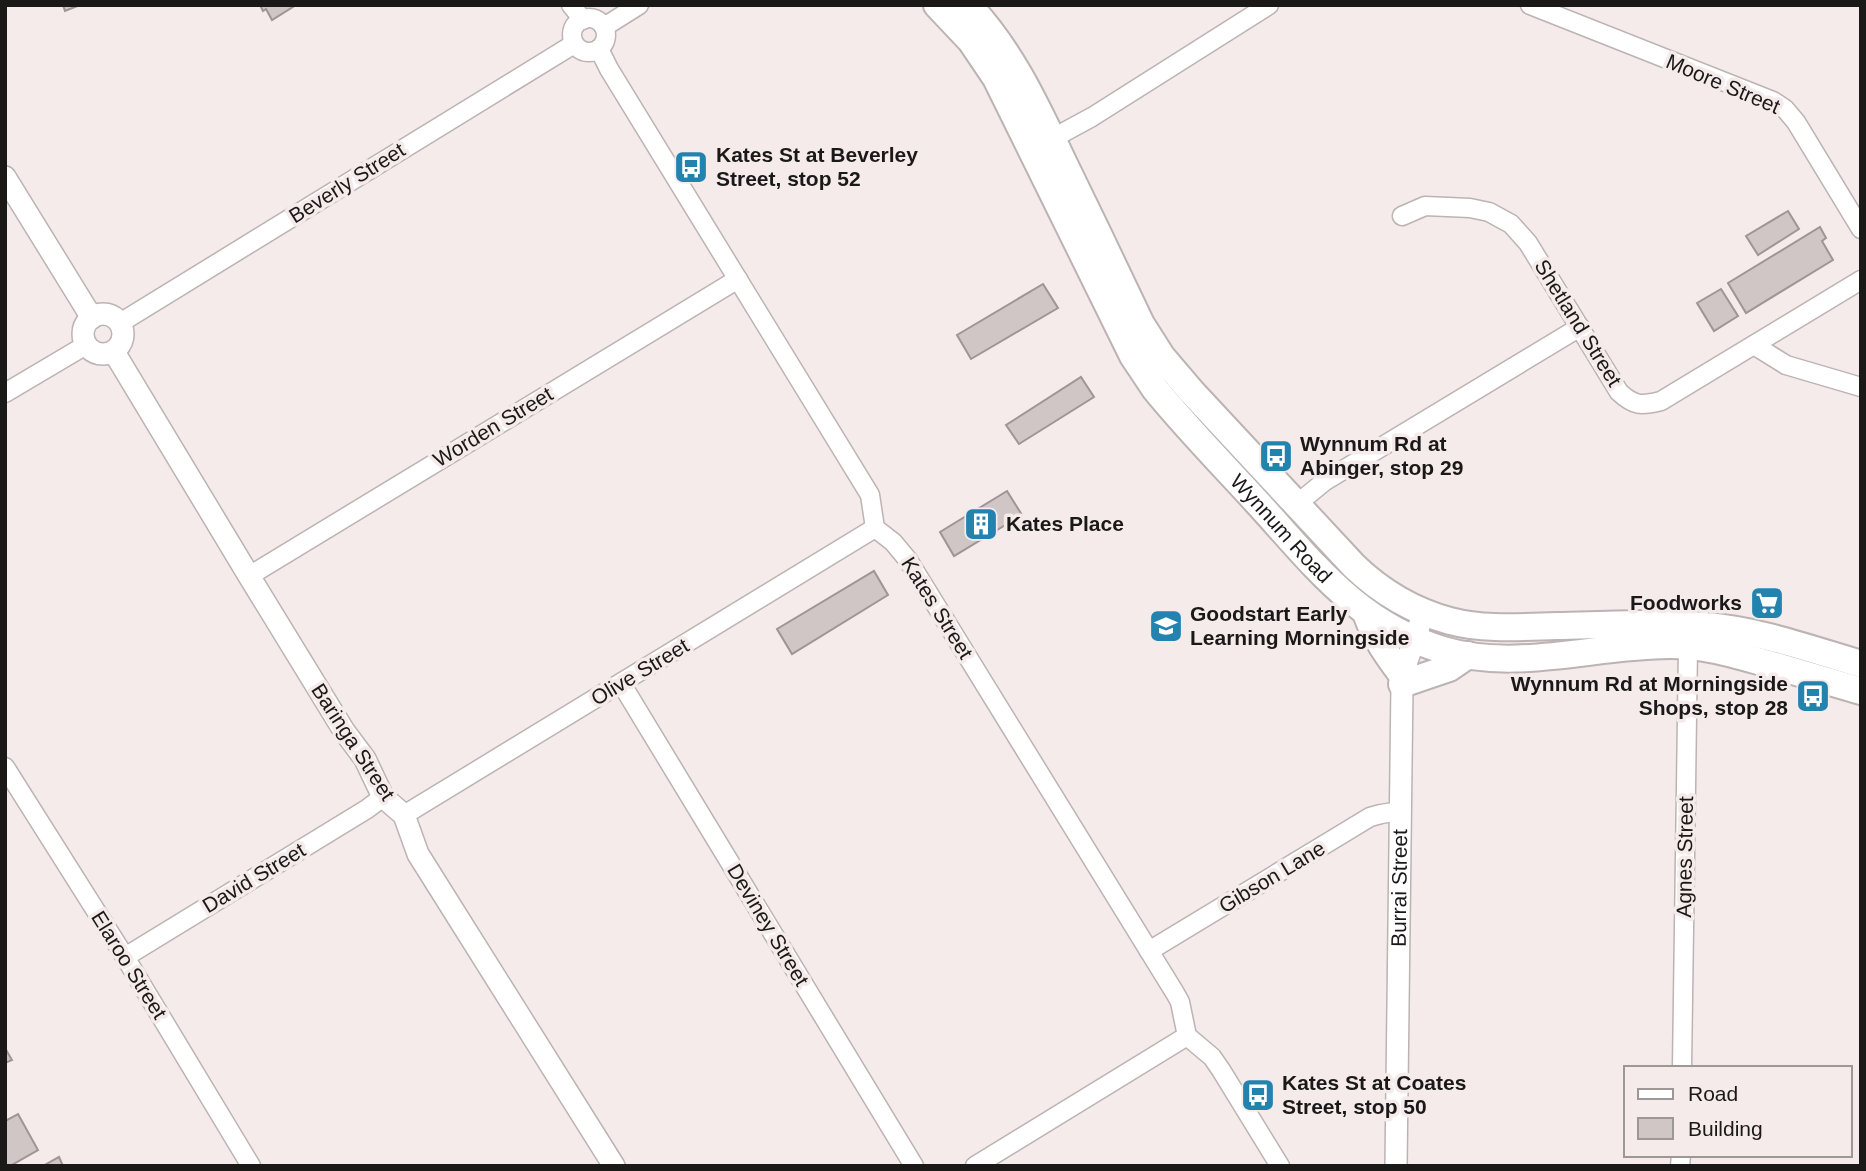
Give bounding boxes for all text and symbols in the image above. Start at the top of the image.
street label: Moore Street [1663,49,1784,118]
street label: Beverly Street [285,138,409,227]
place label: Kates St at Beverley Street, stop 52 [716,143,918,190]
bus stop icon: Kates St at Beverley Street, stop 52 [672,148,710,186]
street label: Shetland Street [1530,255,1627,390]
street label: Worden Street [429,382,557,471]
place label: Wynnum Rd at Abinger, stop 29 [1300,432,1463,479]
bus stop icon: Wynnum Rd at Abinger, stop 29 [1257,437,1295,475]
street label: Wynnum Road [1226,469,1337,587]
building icon: Kates Place [962,505,1000,543]
place label: Kates Place [1006,512,1124,535]
street label: Kates Street [897,553,978,663]
supermarket icon: Foodworks [1748,584,1786,622]
place label: Foodworks [1630,591,1742,614]
place label: Goodstart Early Learning Morningside [1190,602,1409,649]
school or university icon: Goodstart Early Learning Morningside [1147,607,1185,645]
street label: Olive Street [587,633,693,710]
place label: Wynnum Rd at Morningside Shops, stop 28 [1511,672,1788,719]
bus stop icon: Wynnum Rd at Morningside Shops, stop 28 [1794,677,1832,715]
street label: Baringa Street [307,679,400,804]
street label: Agnes Street [1672,796,1697,918]
street label: Burrai Street [1387,829,1411,947]
street label: Gibson Lane [1215,836,1329,917]
street label: David Street [198,838,309,917]
street label: Deviney Street [723,860,814,990]
street label: Elaroo Street [87,907,172,1023]
legend [1624,1066,1852,1157]
place label: Kates St at Coates Street, stop 50 [1282,1071,1466,1118]
bus stop icon: Kates St at Coates Street, stop 50 [1239,1076,1277,1114]
text: Road [1688,1082,1738,1105]
text: Building [1688,1117,1763,1140]

